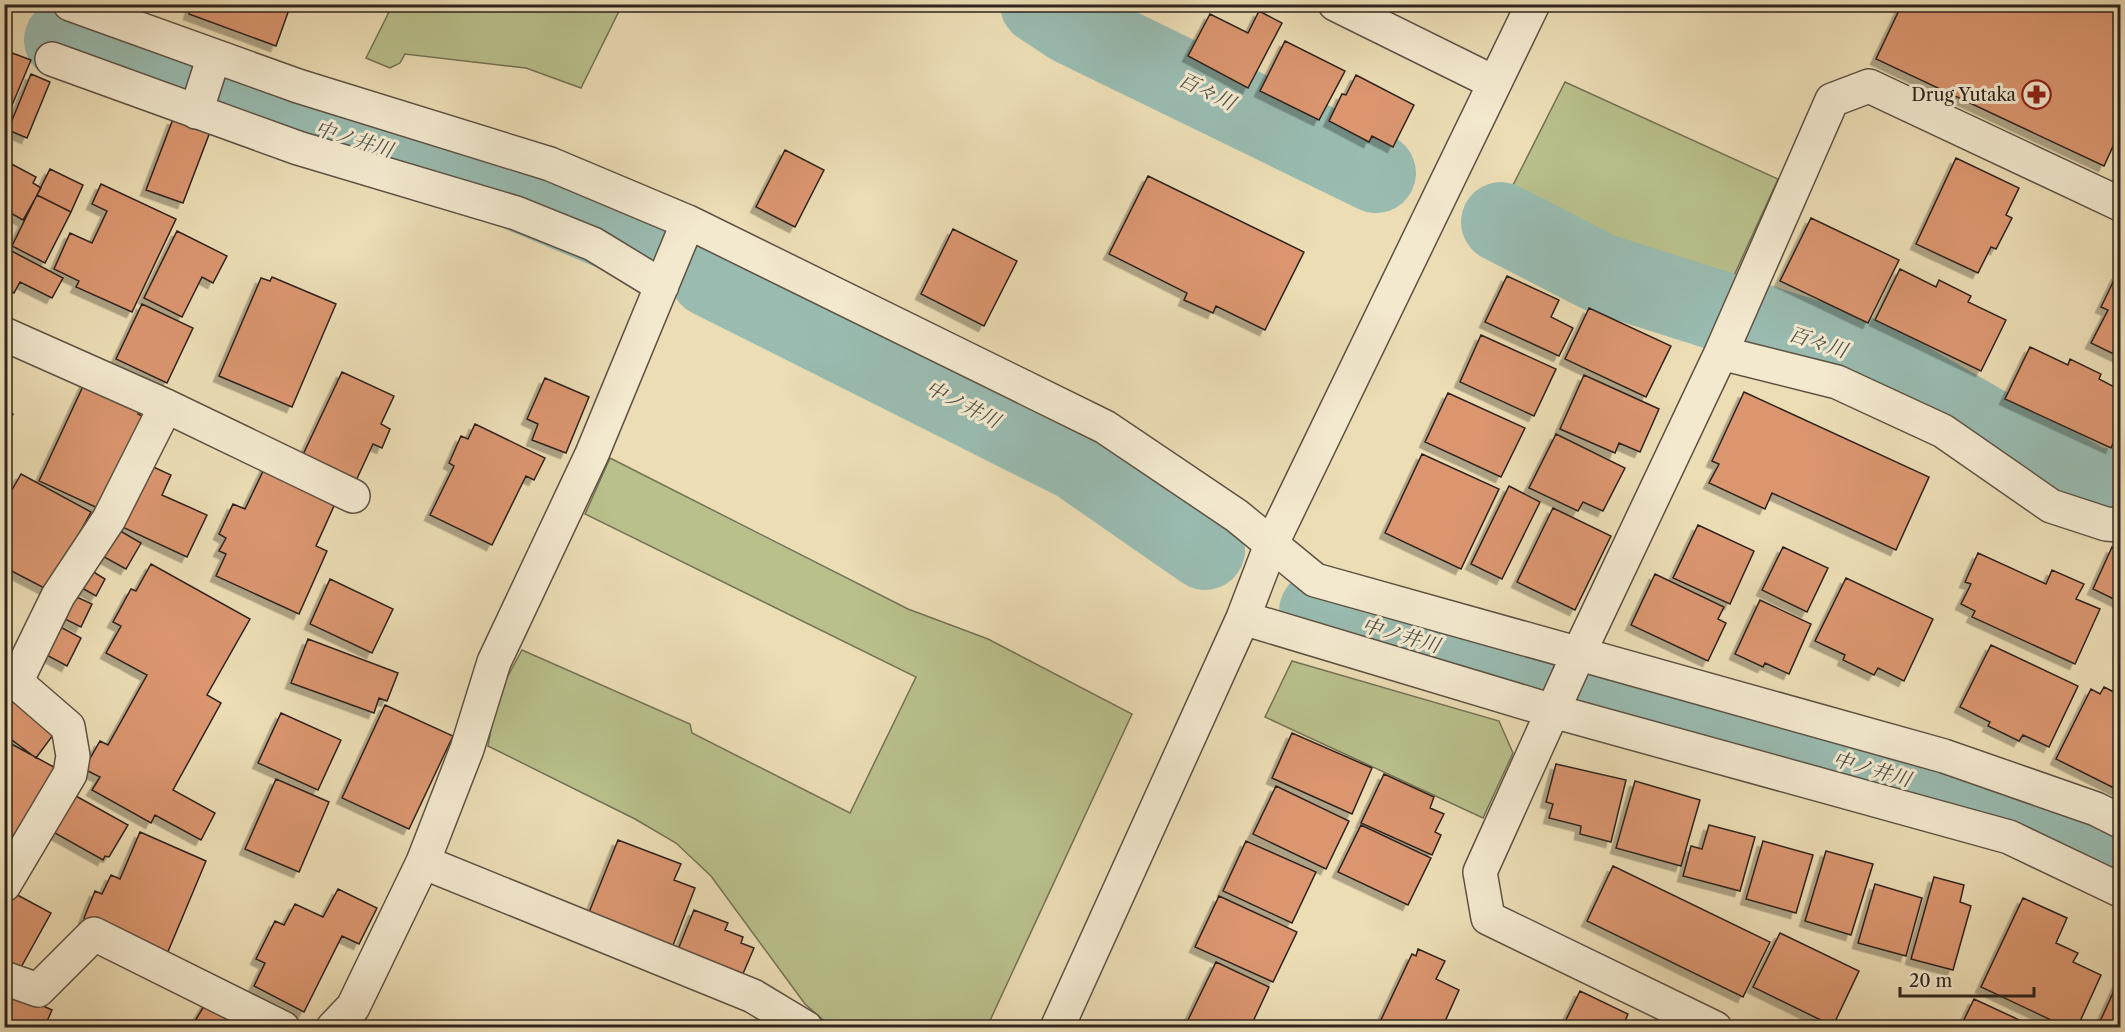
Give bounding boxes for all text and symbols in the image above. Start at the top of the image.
water label: 百々川 [1175,67,1241,116]
pharmacy icon: Drug Yutaka [2021,79,2053,111]
place label: Drug Yutaka [1911,84,2016,106]
water label: 中ノ井川 [312,116,398,163]
water label: 百々川 [1786,321,1852,363]
water label: 中ノ井川 [922,375,1006,434]
water label: 中ノ井川 [1359,612,1445,658]
water label: 中ノ井川 [1830,746,1916,792]
scale bar [1900,960,2034,998]
text: 20 m [1909,970,1953,992]

